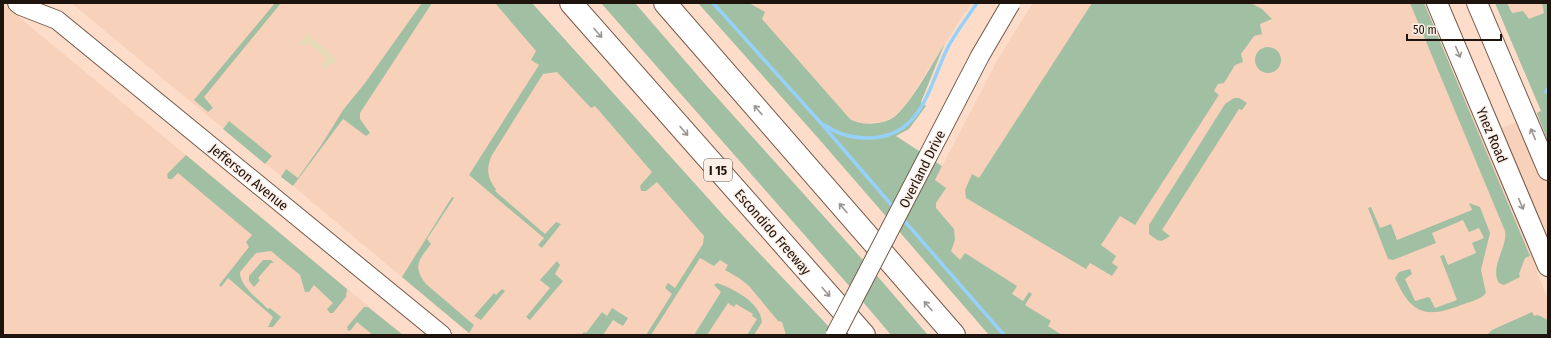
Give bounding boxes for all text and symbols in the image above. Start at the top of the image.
scale bar [1407,16,1501,42]
text: 50 m [1413,23,1437,37]
one-way arrow [594,28,603,39]
one-way arrow [1454,45,1462,57]
one-way arrow [753,104,762,115]
street label: Ynez Road [1472,105,1511,165]
one-way arrow [680,126,689,136]
street label: Overland Drive [896,127,949,211]
one-way arrow [1528,129,1536,141]
street label: Jefferson Avenue [206,140,292,215]
road number: I 15 [704,159,732,181]
street label: Escondido Freeway [731,186,815,279]
one-way arrow [1518,197,1526,209]
one-way arrow [839,203,848,213]
one-way arrow [821,286,830,297]
one-way arrow [924,300,933,311]

